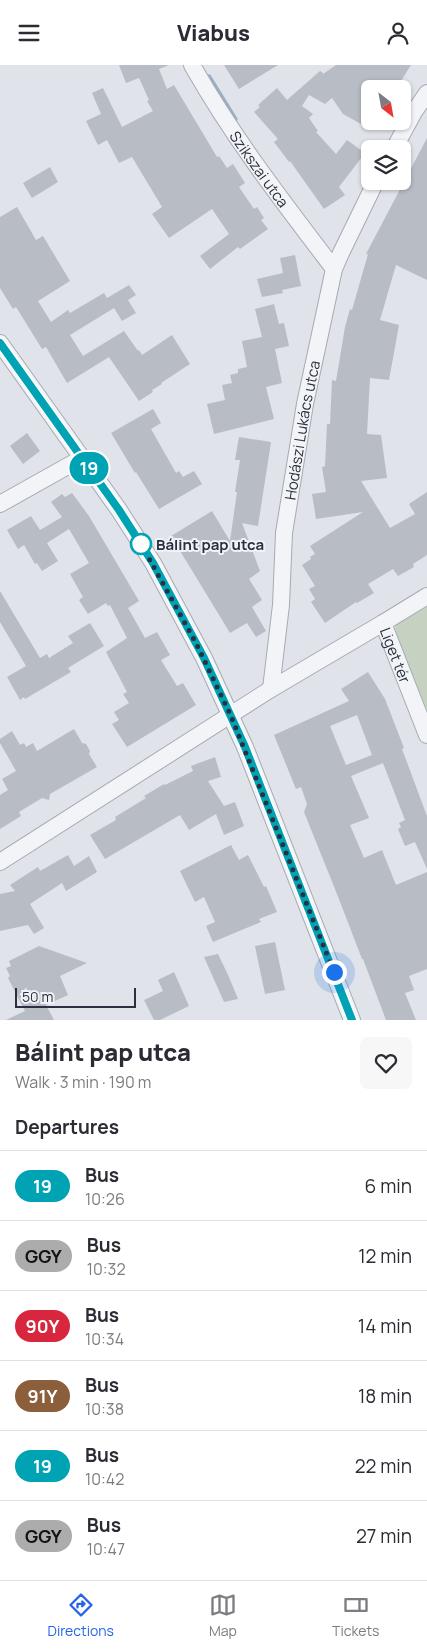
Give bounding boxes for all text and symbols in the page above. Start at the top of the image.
text: Viabus [177,18,250,48]
icon: menu [15,19,43,47]
icon: person [384,19,412,47]
north arrow [361,80,411,130]
map controls [361,80,411,190]
street label: Szikszai utca [225,127,294,211]
button: layers [361,140,411,190]
street label: Hodászi Lukács utca [279,358,325,502]
line badge: 19 [66,452,112,484]
text: 19 [79,456,99,480]
marker: Bálint pap utca [130,533,152,555]
place label: Bálint pap utca [156,534,264,555]
street label: Liget tér [375,624,416,686]
your location [322,960,347,985]
scale bar [15,985,136,1008]
text: 50 m [22,987,53,1006]
text: Bálint pap utca [15,1035,191,1068]
button: heart [360,1037,412,1089]
text: Walk · 3 min · 190 m [15,1071,151,1093]
text: Departures [15,1114,119,1140]
text: Bus [85,1162,119,1188]
text: 6 min [365,1173,412,1199]
text: 19 [33,1174,52,1198]
text: 10:26 [85,1188,125,1210]
text: Bus [87,1232,121,1258]
text: 12 min [358,1243,412,1269]
text: GGY [25,1244,62,1268]
text: 10:32 [87,1258,126,1280]
text: Bus [85,1302,119,1328]
text: 14 min [358,1313,412,1339]
text: 90Y [25,1314,60,1338]
text: 10:34 [85,1328,124,1350]
text: Bus [85,1372,119,1398]
text: 18 min [358,1383,412,1409]
text: 91Y [27,1384,58,1408]
text: 10:38 [85,1398,124,1420]
text: Bus [85,1442,119,1468]
text: 22 min [355,1453,412,1479]
text: 19 [33,1454,52,1478]
text: 10:42 [85,1468,124,1490]
text: Bus [87,1512,121,1538]
text: 27 min [356,1523,412,1549]
text: GGY [25,1524,62,1548]
text: 10:47 [87,1538,125,1560]
tab: Directions [48,1591,114,1640]
tab: Map [209,1591,237,1640]
tab: Tickets [332,1591,379,1640]

